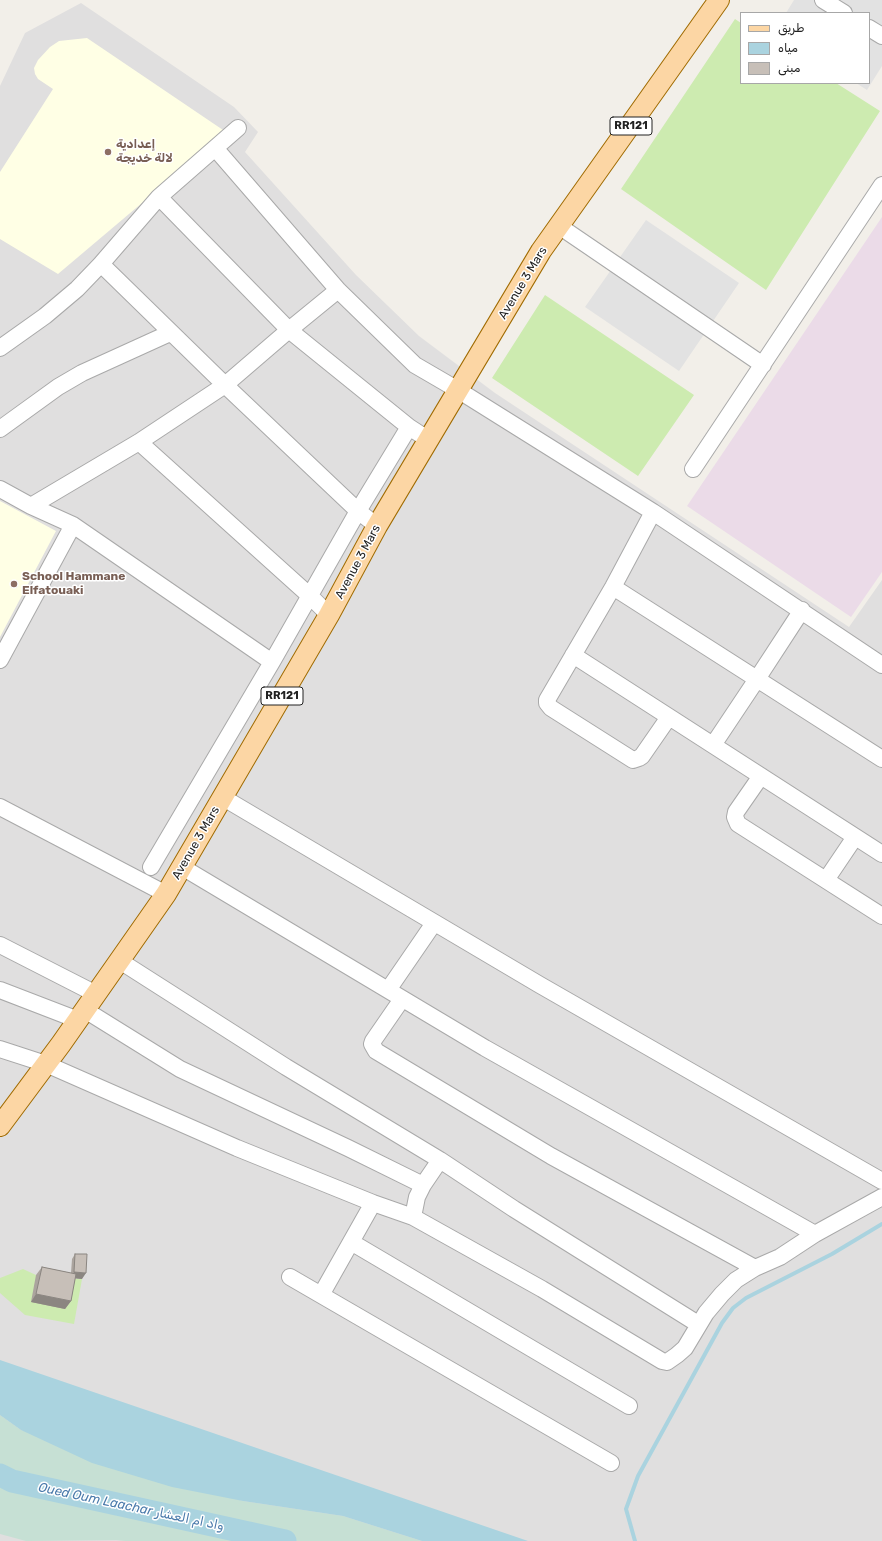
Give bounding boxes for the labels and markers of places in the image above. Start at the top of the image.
place label: إعدادية لالة خديجة [116,138,173,166]
marker: إعدادية لالة خديجة [103,147,113,157]
place label: School Hammane Elfatouaki [22,570,125,598]
marker: School Hammane Elfatouaki [9,579,19,589]

